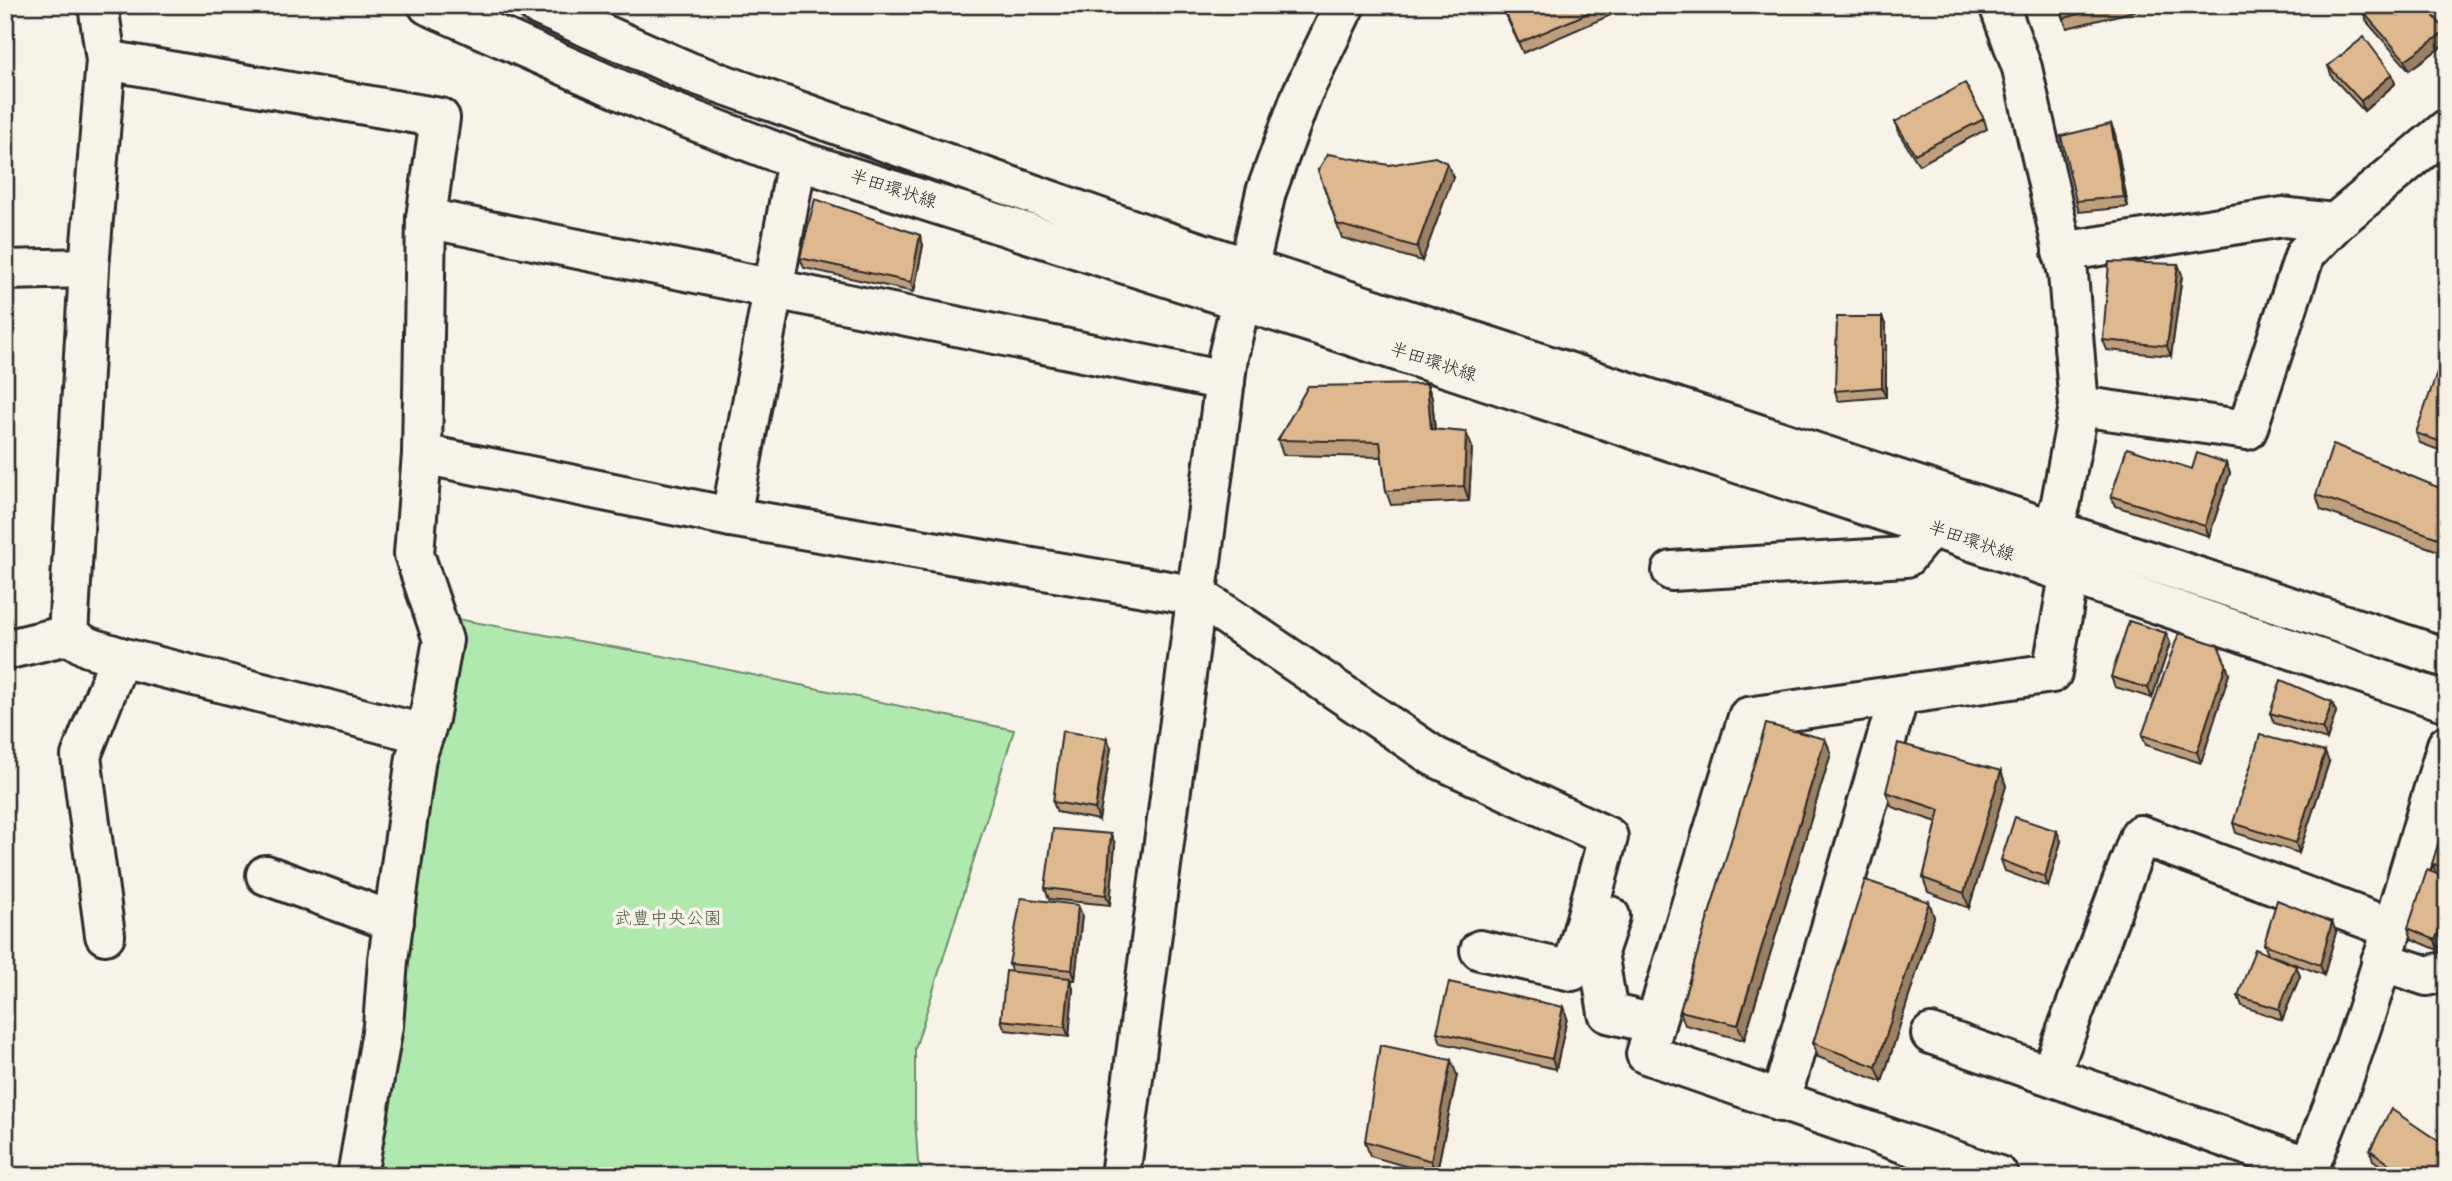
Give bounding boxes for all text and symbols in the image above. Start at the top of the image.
street label: 半田環状線 [846,162,940,218]
street label: 半田環状線 [1386,335,1480,391]
street label: 半田環状線 [1924,514,2018,570]
park label: 武豊中央公園 [614,905,722,934]

